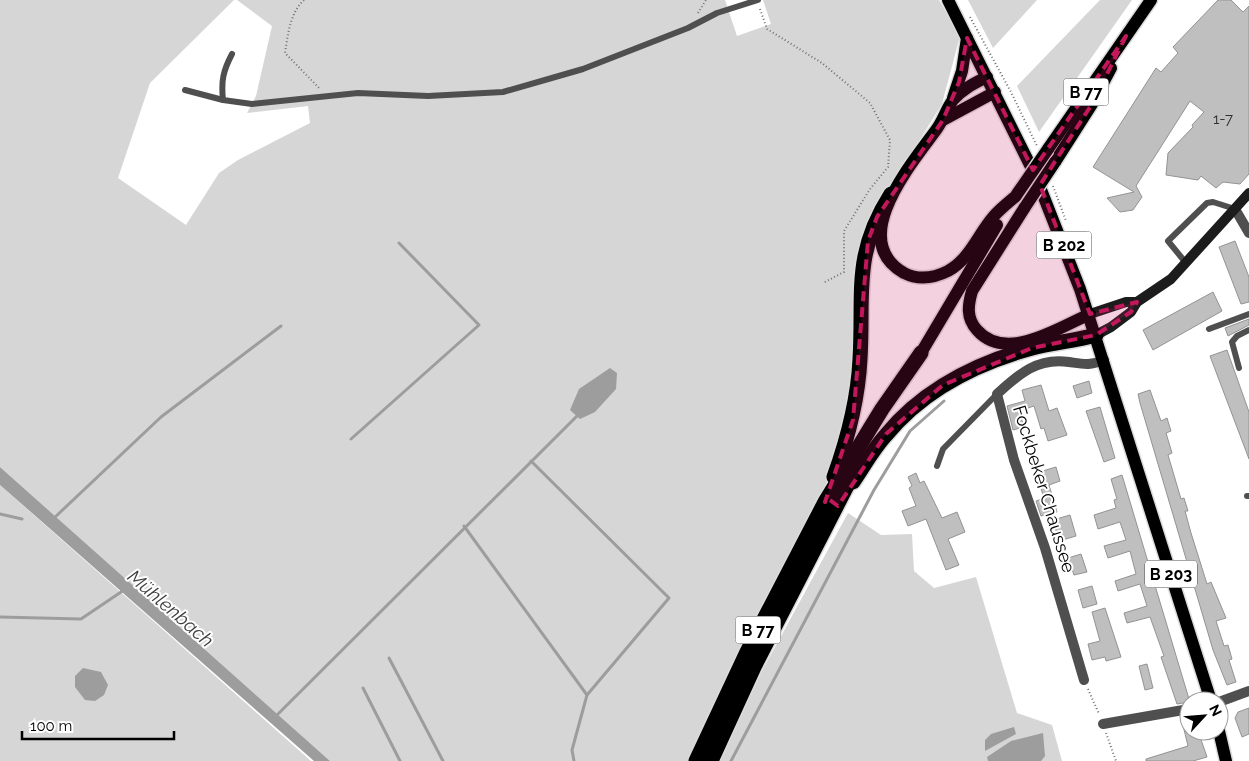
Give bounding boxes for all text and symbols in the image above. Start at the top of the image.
road number: B 77 [1064,78,1108,105]
house number: 1-7 [1213,110,1233,128]
road number: B 202 [1036,232,1092,258]
street label: Fockbeker Chaussee [1009,403,1080,575]
road number: B 203 [1145,560,1197,588]
water label: Mühlenbach [124,565,218,651]
road number: B 77 [736,616,780,644]
north arrow [1179,691,1229,741]
text: N [1206,702,1225,719]
scale bar [22,708,175,740]
text: 100 m [30,717,72,735]

